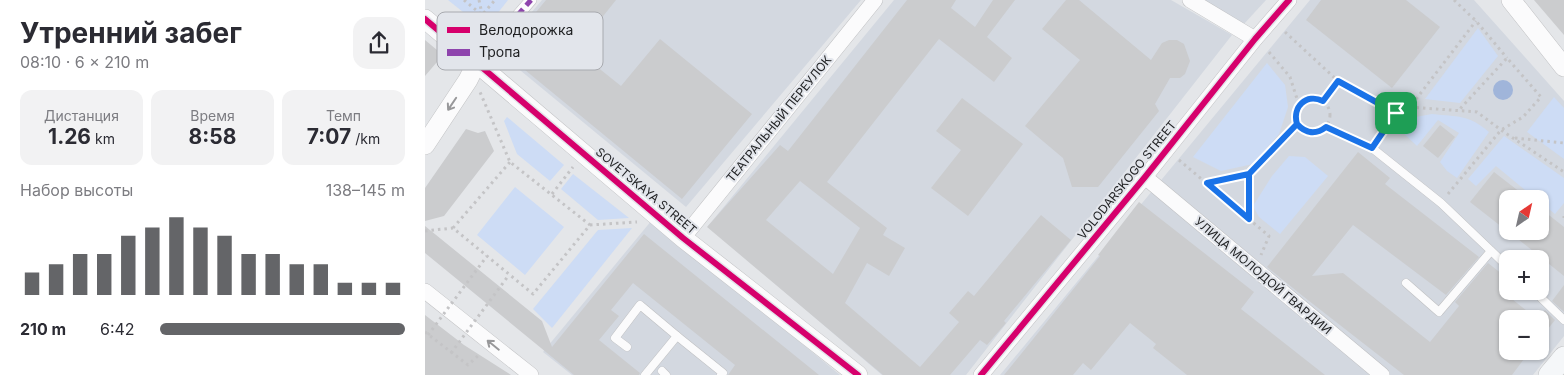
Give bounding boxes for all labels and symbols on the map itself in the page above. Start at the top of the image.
legend [437,12,603,70]
text: Велодорожка [479,21,573,38]
text: Тропа [479,43,520,60]
street label: ТЕАТРАЛЬНЫЙ ПЕРЕУЛОК [723,52,834,185]
pin [1375,92,1417,134]
one-way arrow [447,97,457,111]
street label: VOLODARSKOGO STREET [1074,117,1179,242]
street label: SOVETSKAYA STREET [593,144,700,237]
north arrow [1499,190,1549,240]
street label: УЛИЦА МОЛОДОЙ ГВАРДИИ [1192,214,1335,337]
one-way arrow [487,339,500,350]

